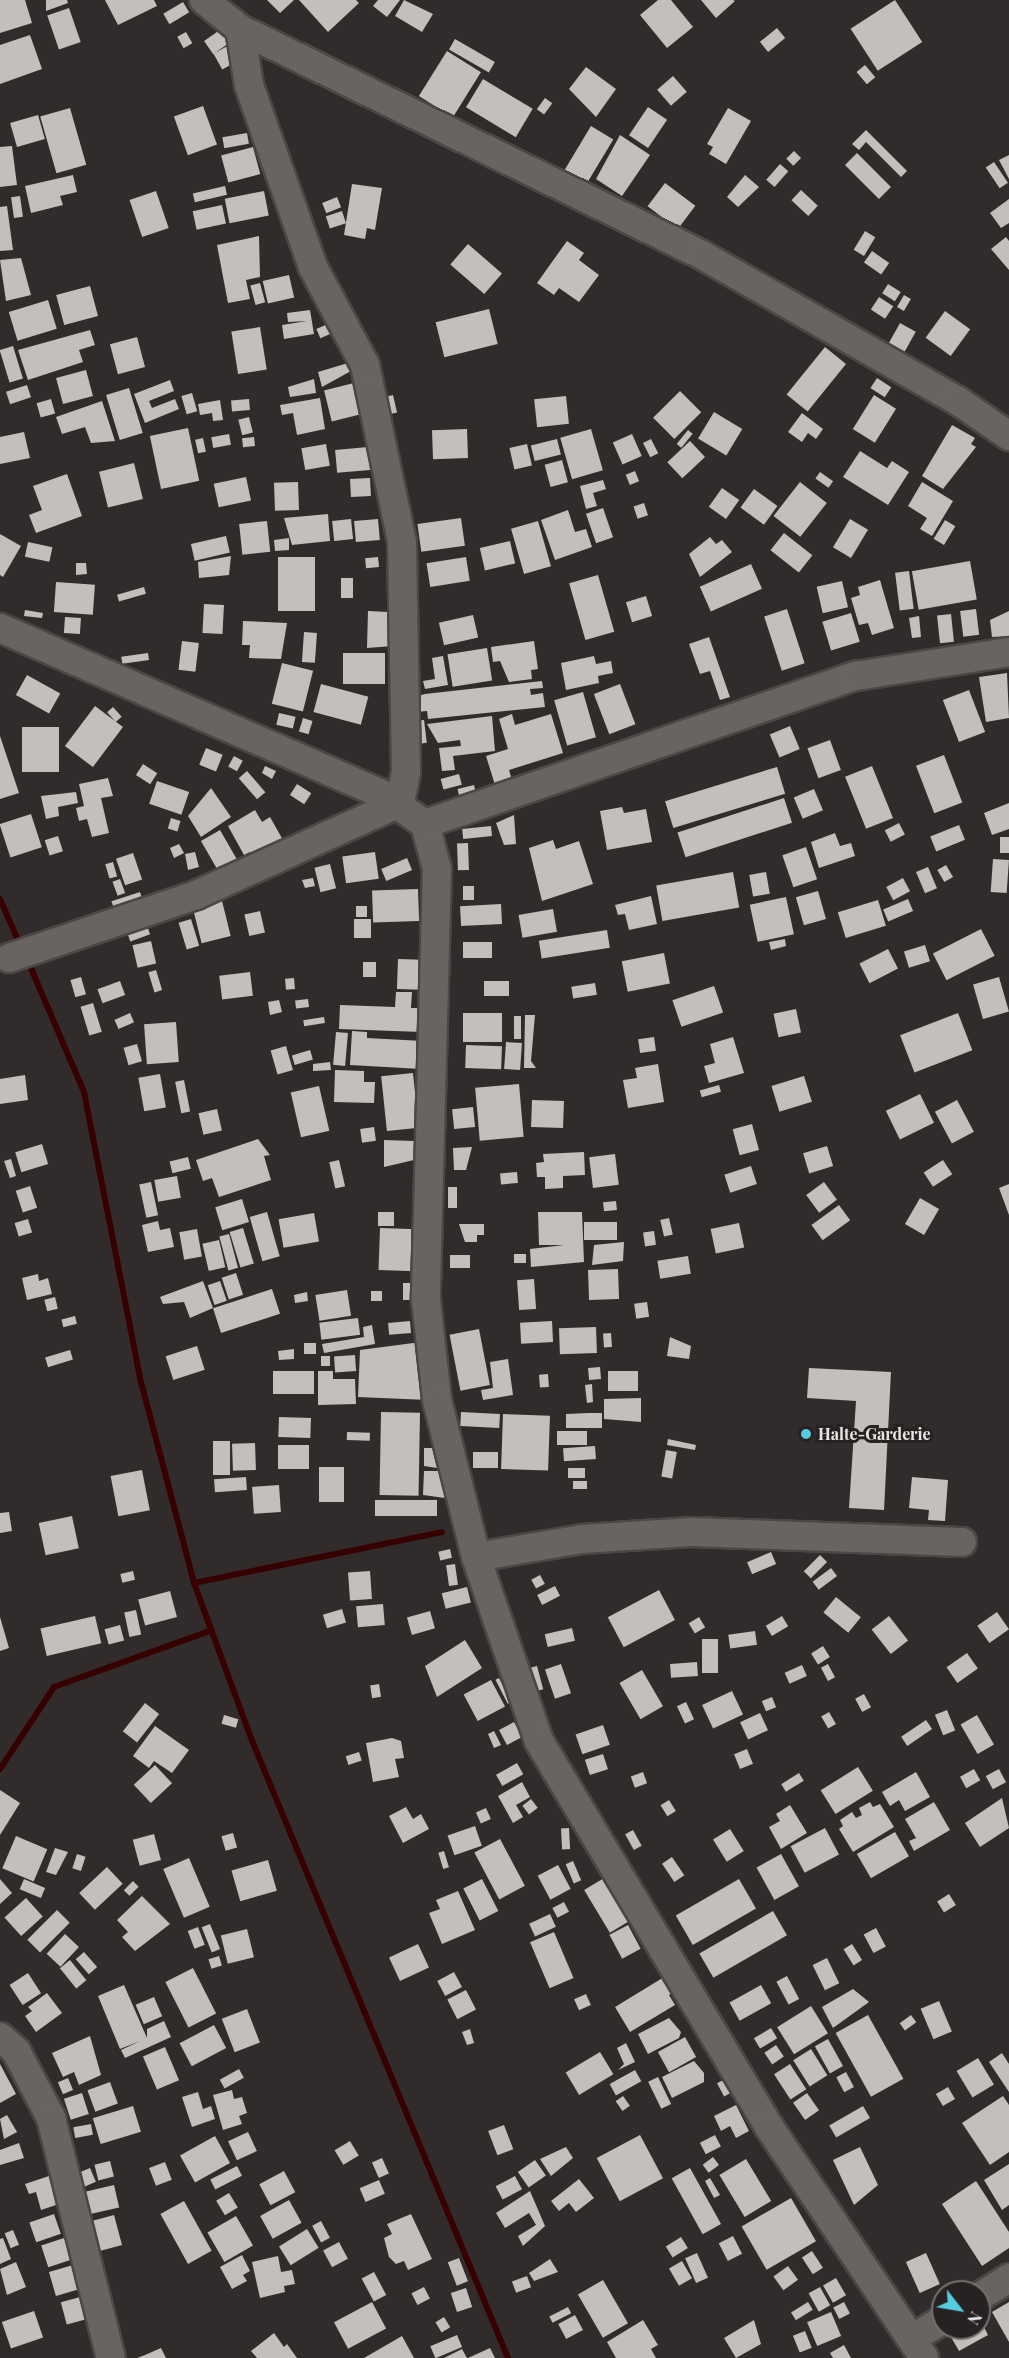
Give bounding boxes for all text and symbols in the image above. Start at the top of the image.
place label: Halte-Garderie [818,1424,931,1444]
marker: Halte-Garderie [799,1427,813,1441]
north arrow [931,2280,991,2340]
text: N [963,2308,987,2329]

